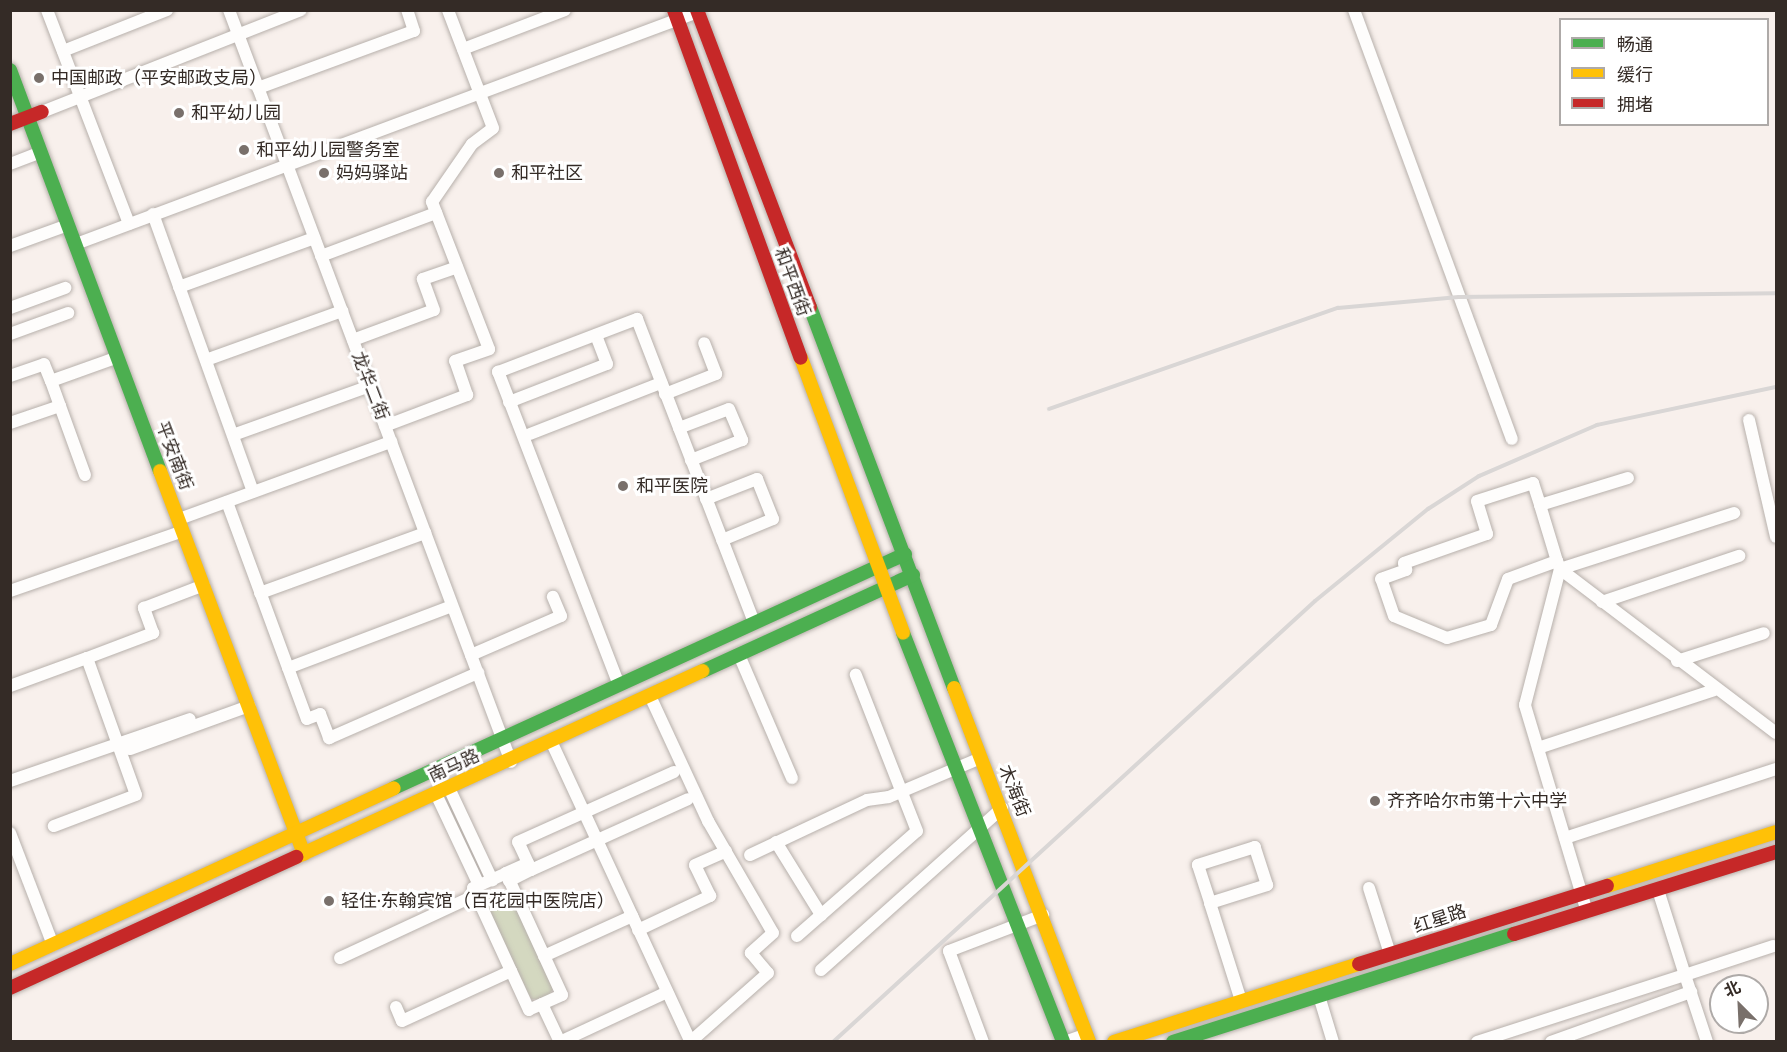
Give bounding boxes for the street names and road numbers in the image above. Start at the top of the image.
street label: 和平西街 [770,244,814,320]
street label: 龙华二街 [347,349,393,423]
street label: 平安南街 [151,419,197,493]
street label: 南马路 [425,745,483,787]
street label: 木海街 [994,762,1034,820]
street label: 红星路 [1411,900,1469,938]

